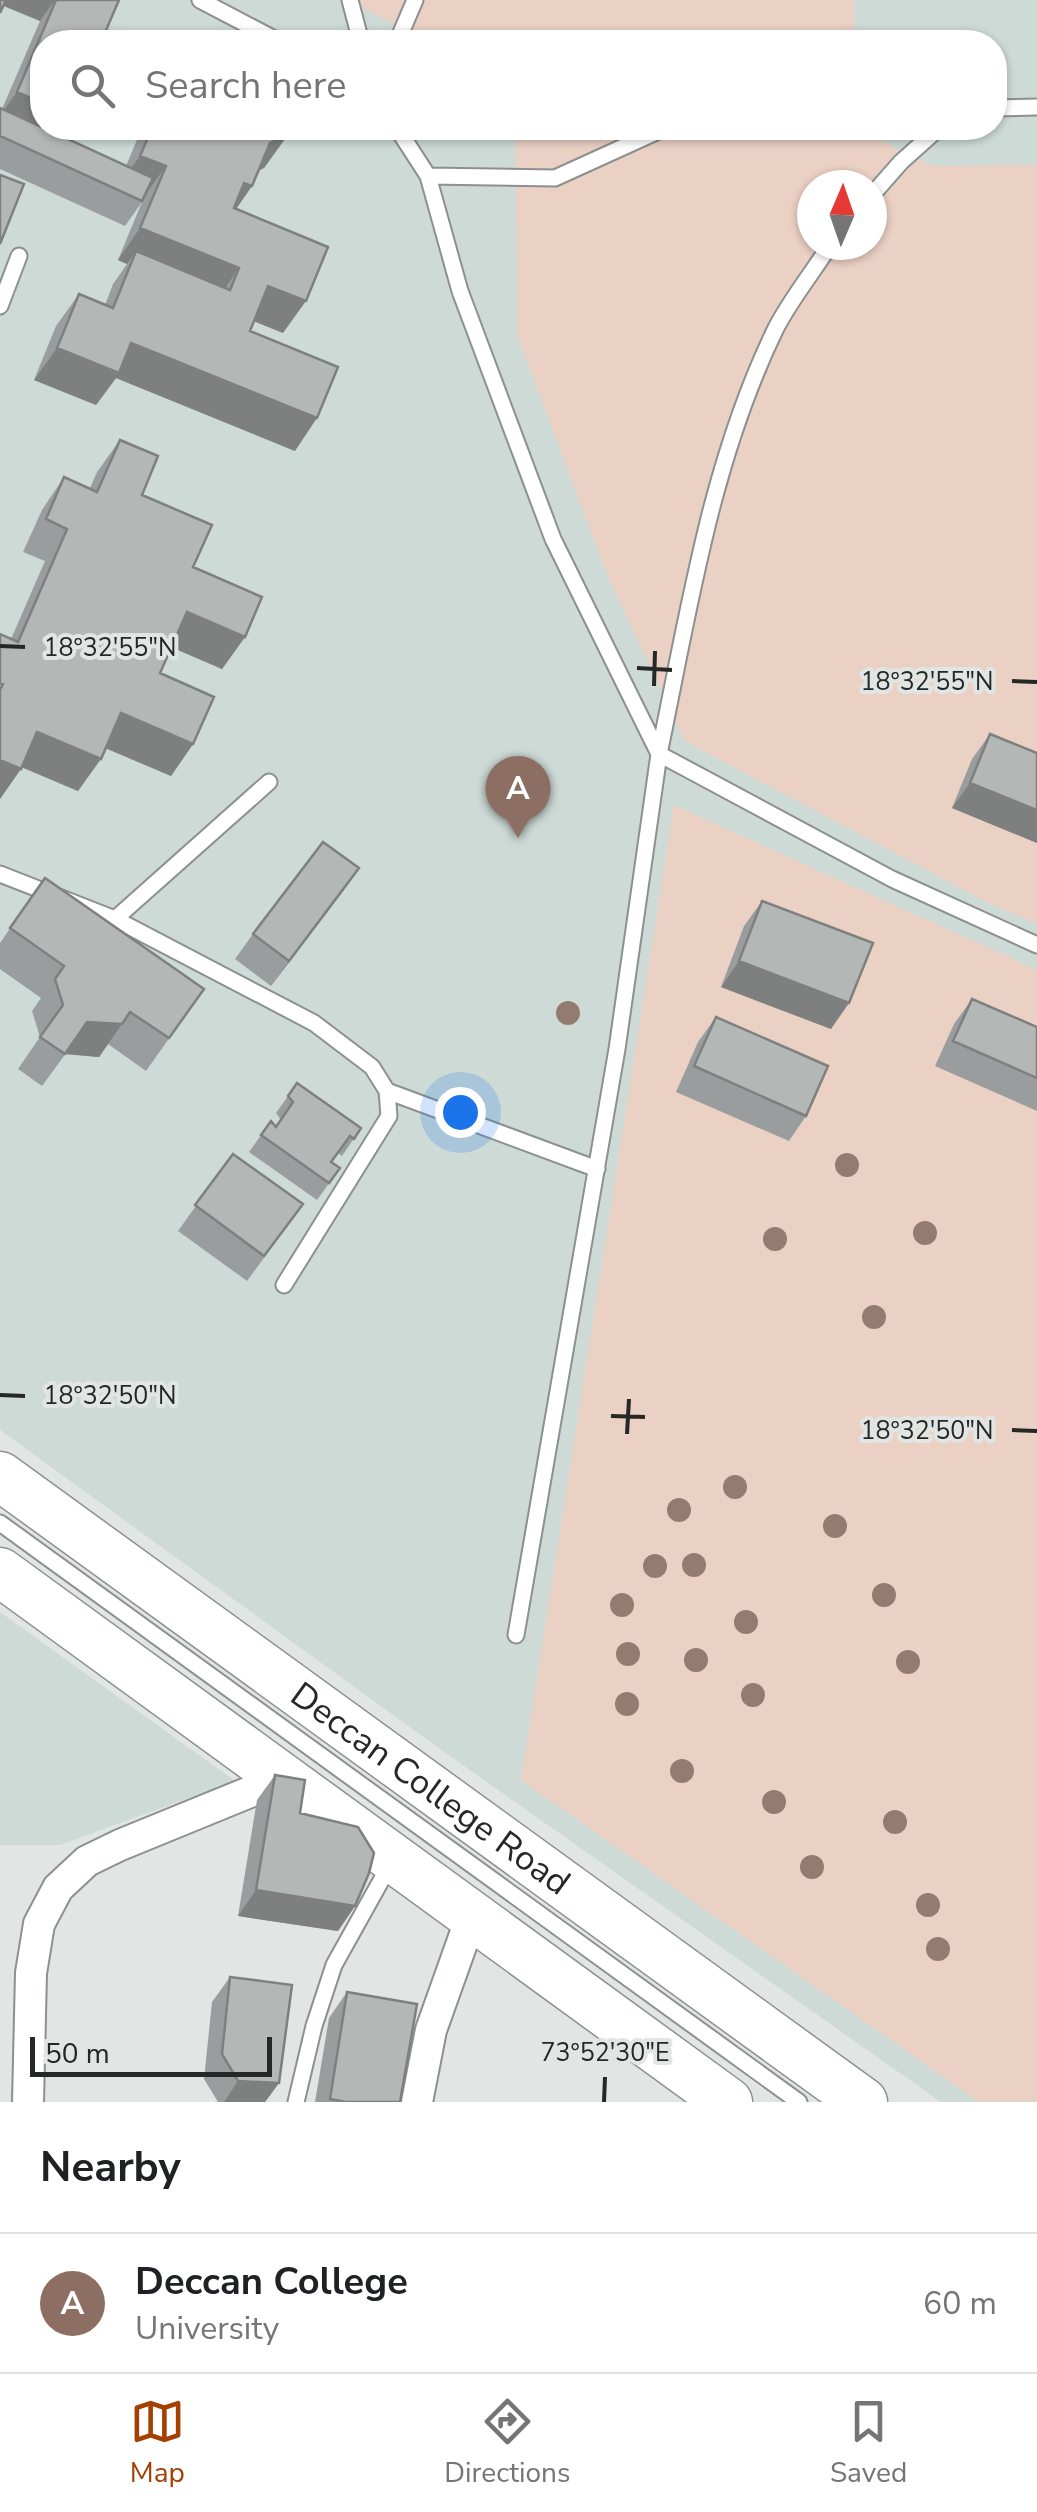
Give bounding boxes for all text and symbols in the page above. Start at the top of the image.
search box [30,30,1007,140]
icon: search [65,58,120,113]
text: Search here [145,60,346,111]
north arrow [797,170,887,260]
text: 18°32'55"N [43,631,177,665]
text: 18°32'55"N [860,665,994,699]
pin: A [486,756,550,838]
your location [435,1087,486,1138]
text: 18°32'50"N [43,1379,177,1413]
text: 18°32'50"N [860,1414,994,1448]
street label: Deccan College Road [281,1672,580,1906]
scale bar [30,2032,272,2076]
text: 50 m [45,2035,110,2073]
text: 73°52'30"E [540,2036,670,2070]
text: Nearby [40,2139,181,2196]
text: Deccan College [135,2256,408,2307]
text: A [61,2282,84,2325]
text: 60 m [923,2282,997,2325]
text: University [135,2307,279,2350]
tab: Map [130,2394,185,2492]
tab: Directions [444,2394,570,2492]
tab: Saved [830,2394,907,2492]

